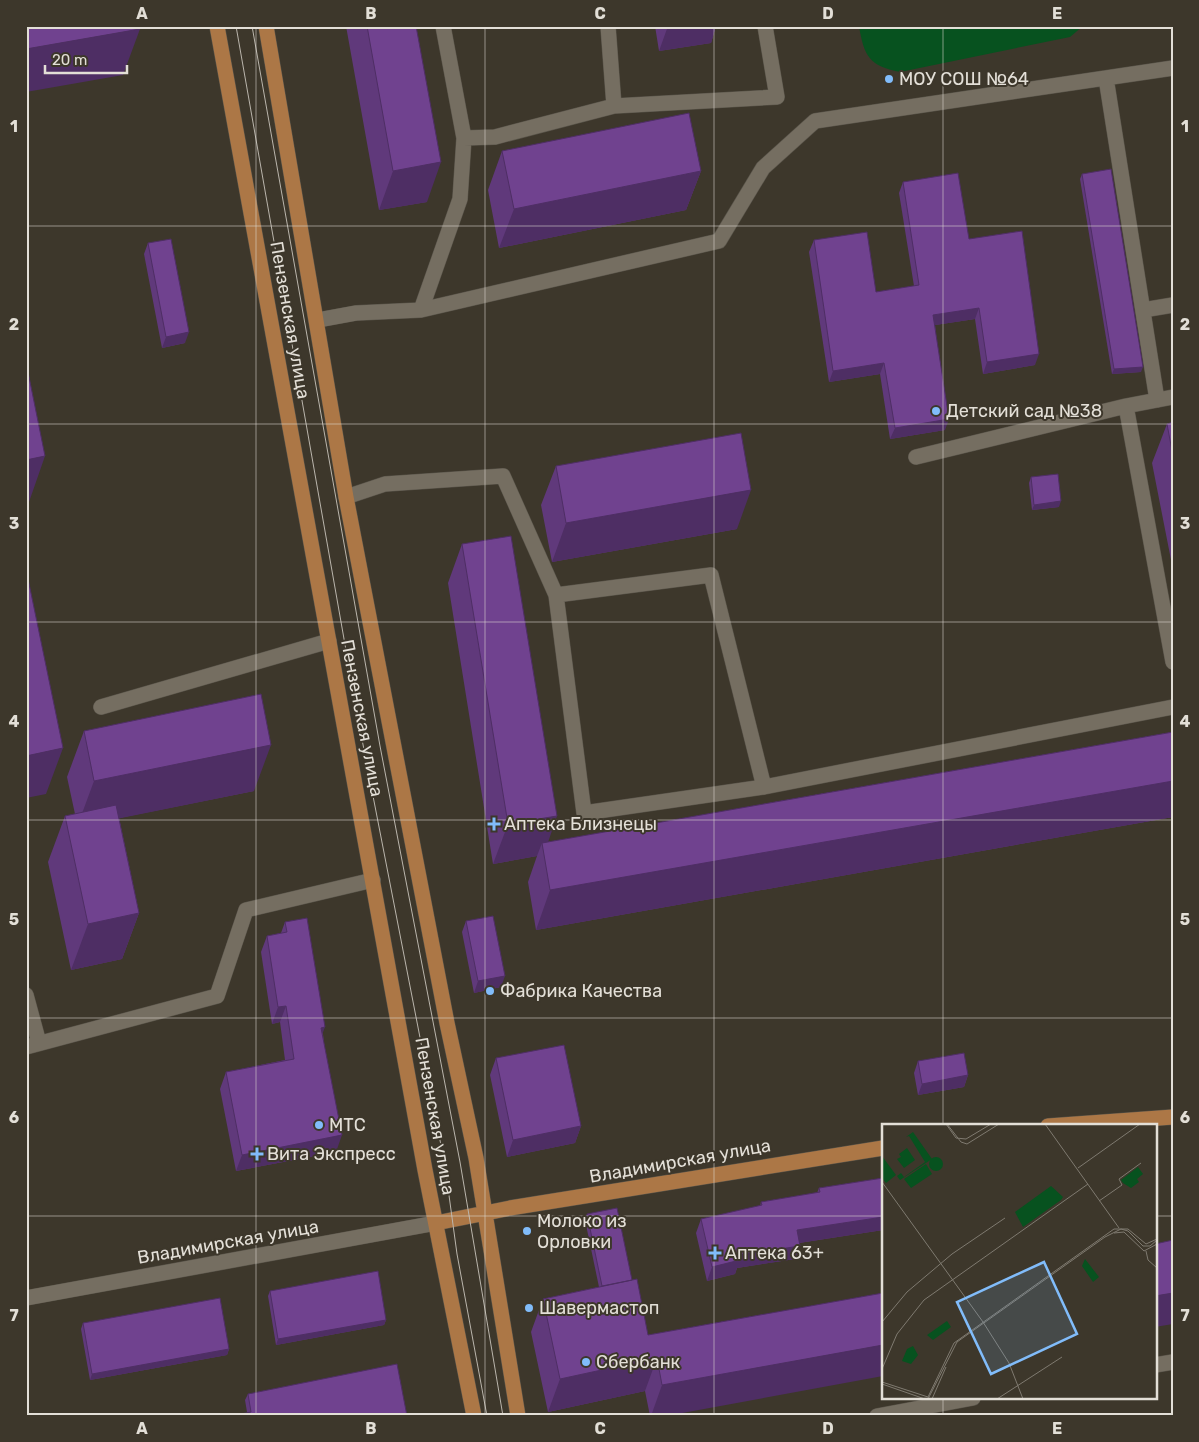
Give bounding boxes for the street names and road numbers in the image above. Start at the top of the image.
street label: Пензенская улица [265,239,315,401]
street label: Пензенская улица [336,638,388,798]
street label: Пензенская улица [410,1035,460,1197]
street label: Владимирская улица [588,1134,772,1188]
street label: Владимирская улица [136,1215,320,1269]

